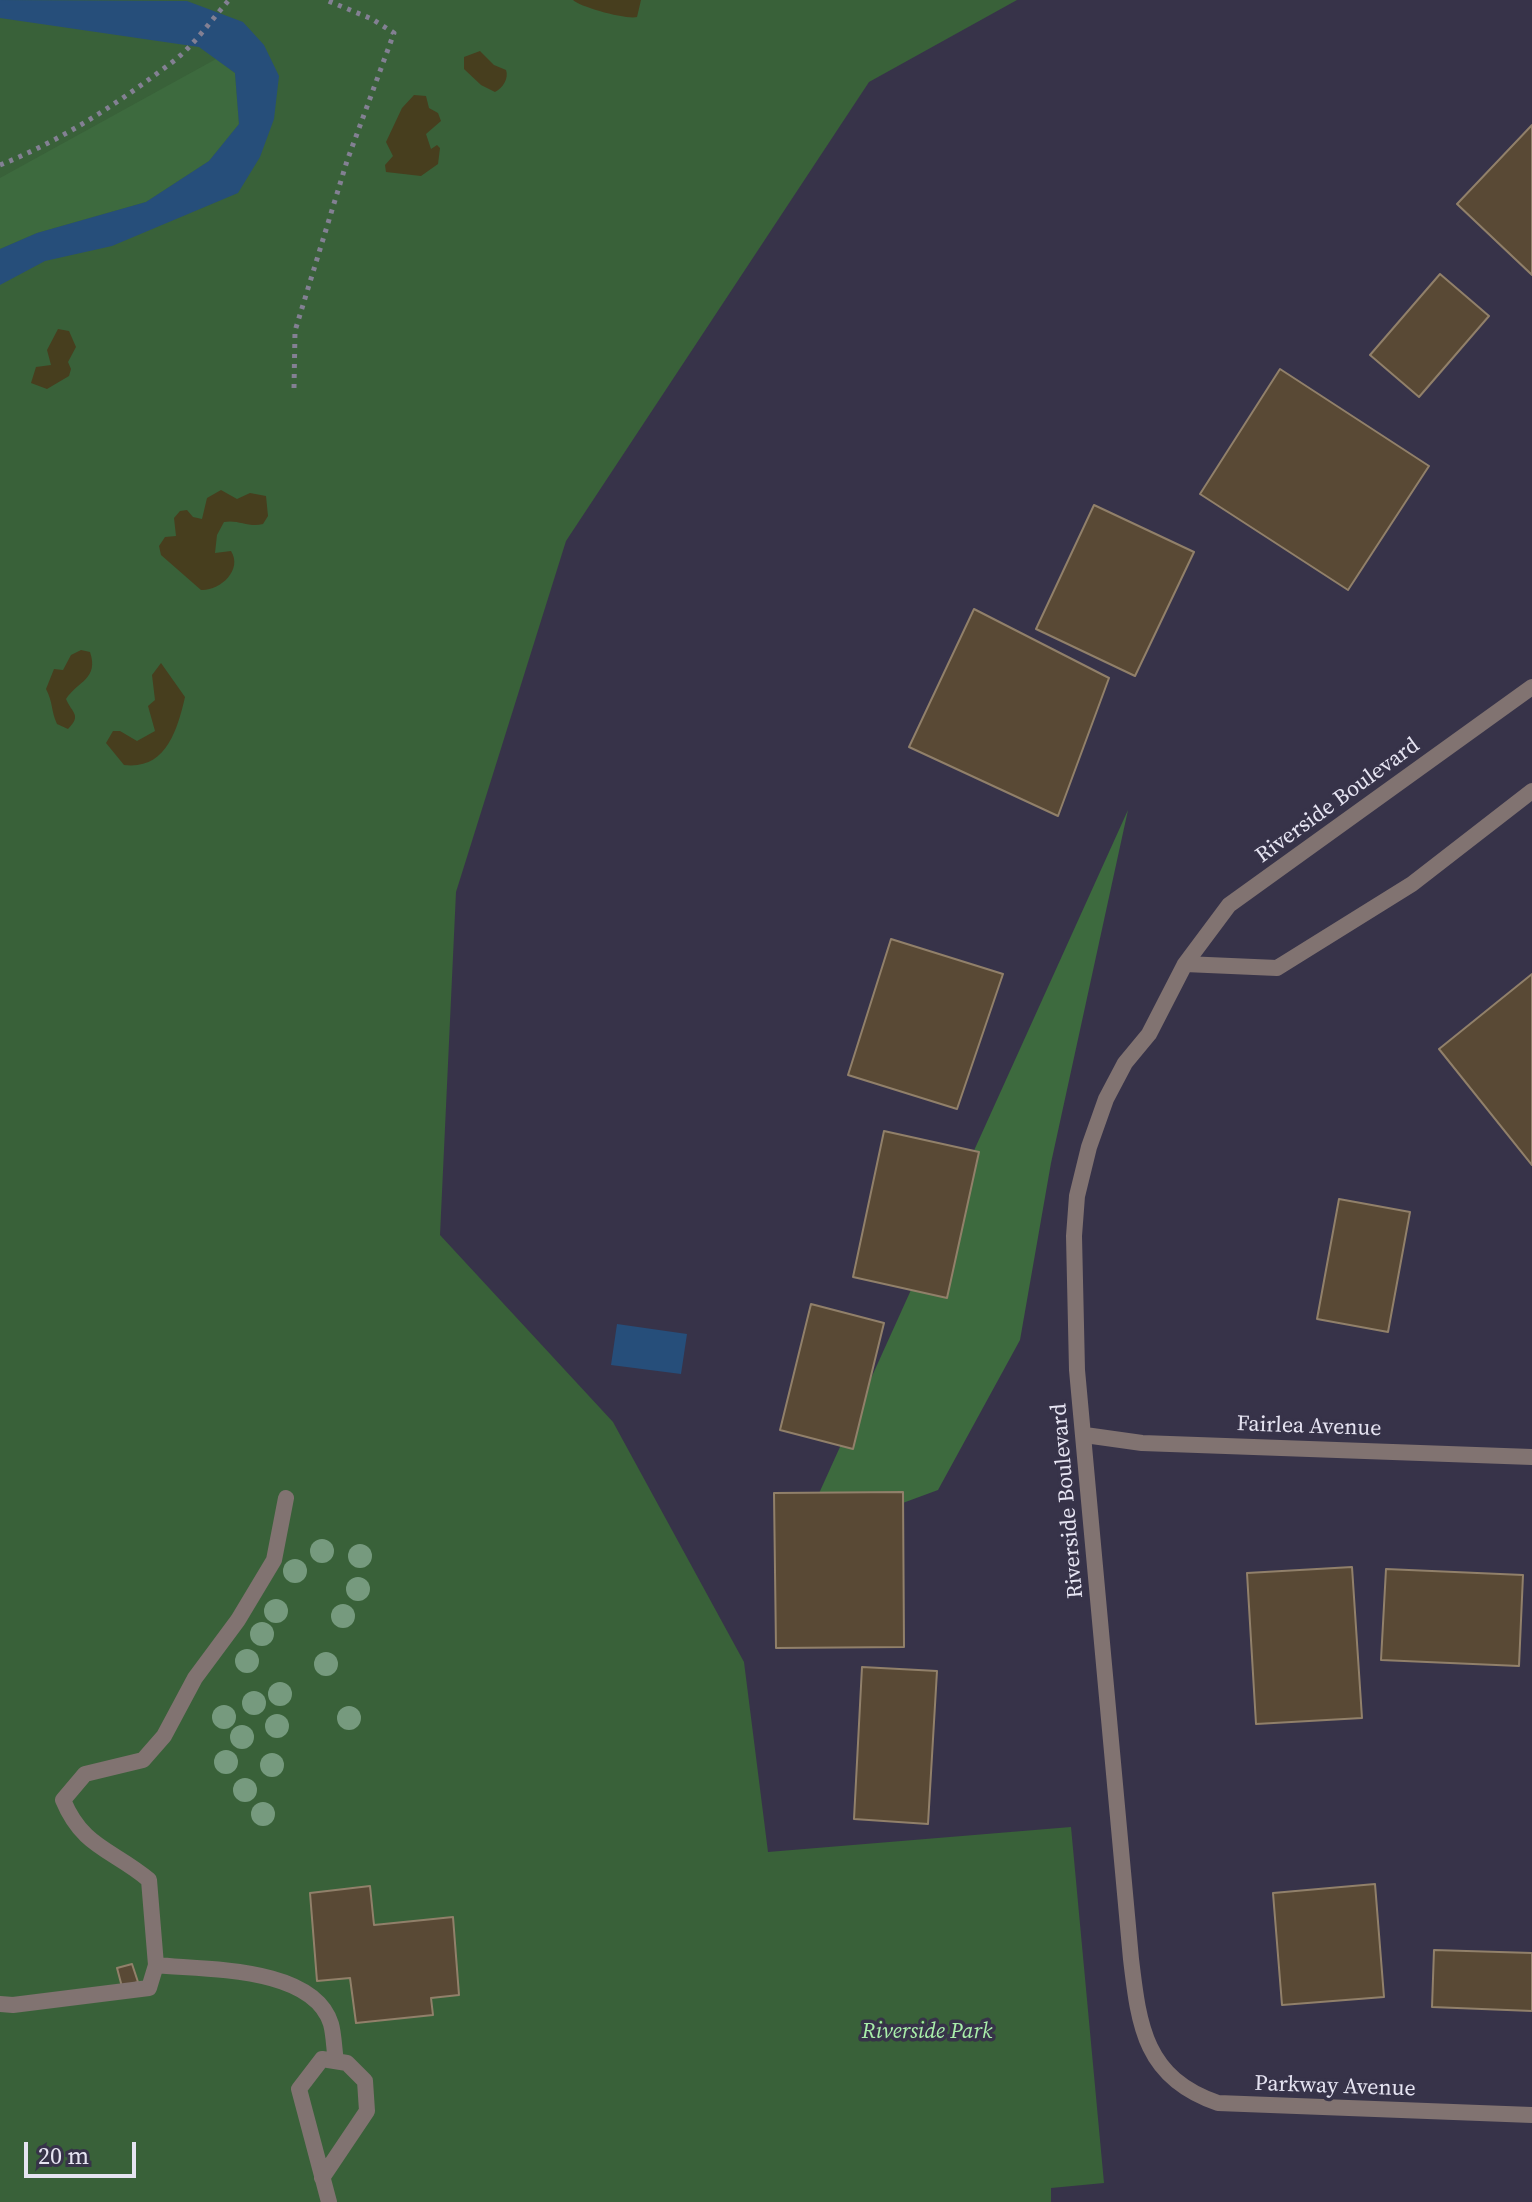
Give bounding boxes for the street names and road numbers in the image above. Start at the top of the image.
street label: Riverside Boulevard [1251,733,1425,869]
street label: Riverside Boulevard [1046,1402,1090,1600]
street label: Fairlea Avenue [1236,1411,1382,1443]
street label: Parkway Avenue [1254,2071,1416,2103]

